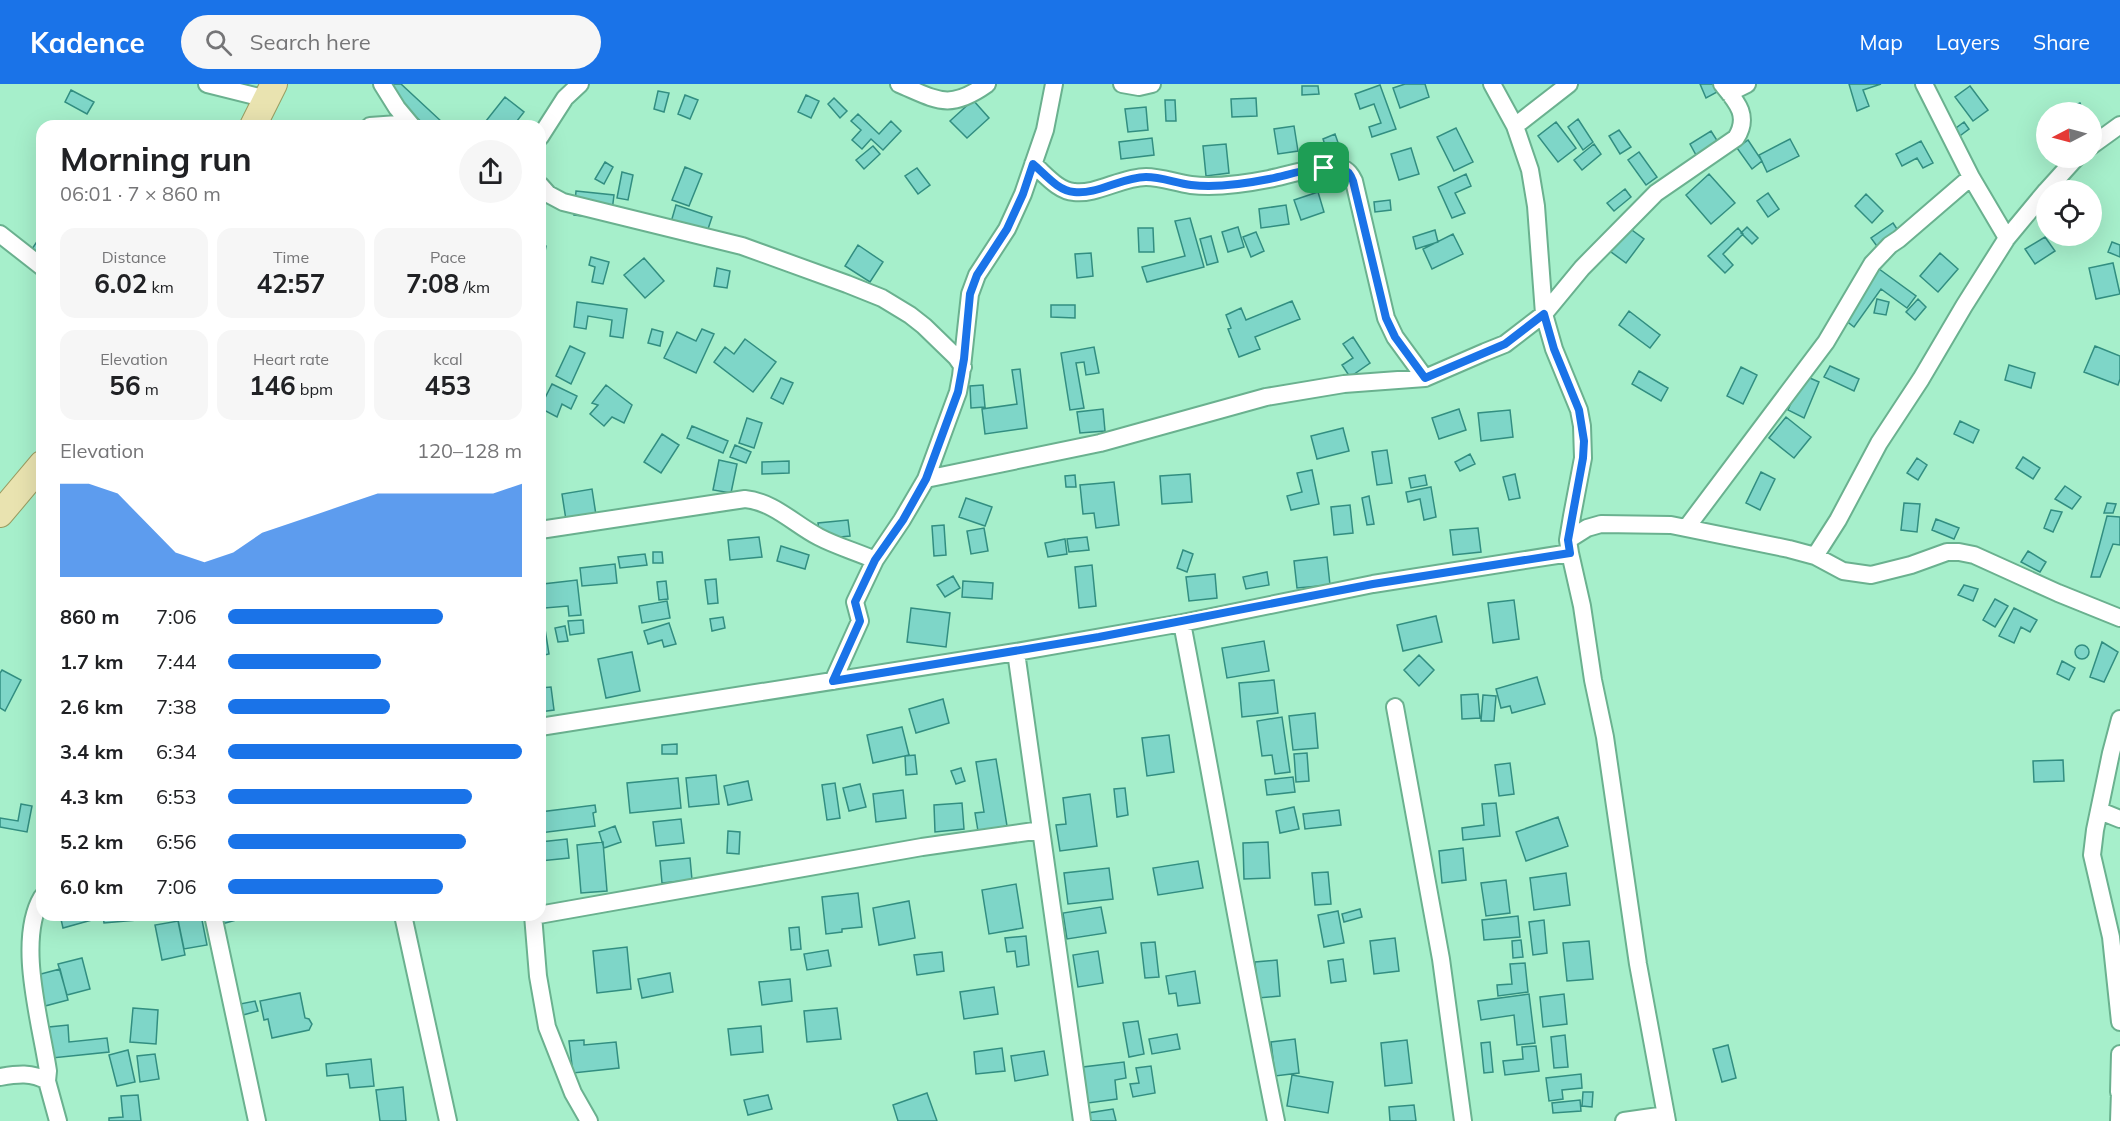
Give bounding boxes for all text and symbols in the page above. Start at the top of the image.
search box [181,15,601,69]
text: Kadence [30,25,145,60]
icon: search [202,26,235,59]
text: Search here [250,28,371,56]
text: Map [1860,29,1903,55]
text: Layers [1936,29,2000,55]
text: Share [2033,29,2090,55]
north arrow [2036,102,2102,168]
map controls [2036,102,2102,246]
text: Morning run [60,138,252,179]
button: share [459,140,522,203]
pin [1298,142,1349,193]
icon: arrive [1307,151,1340,184]
button: locate [2036,180,2102,246]
text: 06:01 · 7 × 860 m [60,181,221,206]
text: Distance [102,247,166,267]
text: Time [273,247,309,267]
text: Pace [430,247,466,267]
text: 6.02 [94,267,147,300]
text: 42:57 [257,267,325,300]
text: 7:08 [406,267,459,300]
text: km [147,277,174,297]
text: /km [459,277,490,297]
text: Elevation [100,349,168,369]
text: Heart rate [253,349,329,369]
text: kcal [433,349,463,369]
text: 56 [109,369,140,402]
text: 146 [249,369,296,402]
text: 453 [425,369,471,402]
text: m [140,379,159,399]
text: bpm [296,379,333,399]
text: Elevation [60,438,145,463]
text: 120–128 m [417,438,522,463]
text: 860 m [60,604,119,629]
text: 7:06 [156,604,197,629]
text: 1.7 km [60,649,123,674]
text: 7:44 [156,649,197,674]
text: 2.6 km [60,694,123,719]
text: 7:38 [156,694,197,719]
text: 3.4 km [60,739,123,764]
text: 6:34 [156,739,197,764]
text: 4.3 km [60,784,123,809]
text: 6:53 [156,784,197,809]
text: 5.2 km [60,829,123,854]
text: 6:56 [156,829,197,854]
text: 6.0 km [60,874,123,899]
text: 7:06 [156,874,197,899]

